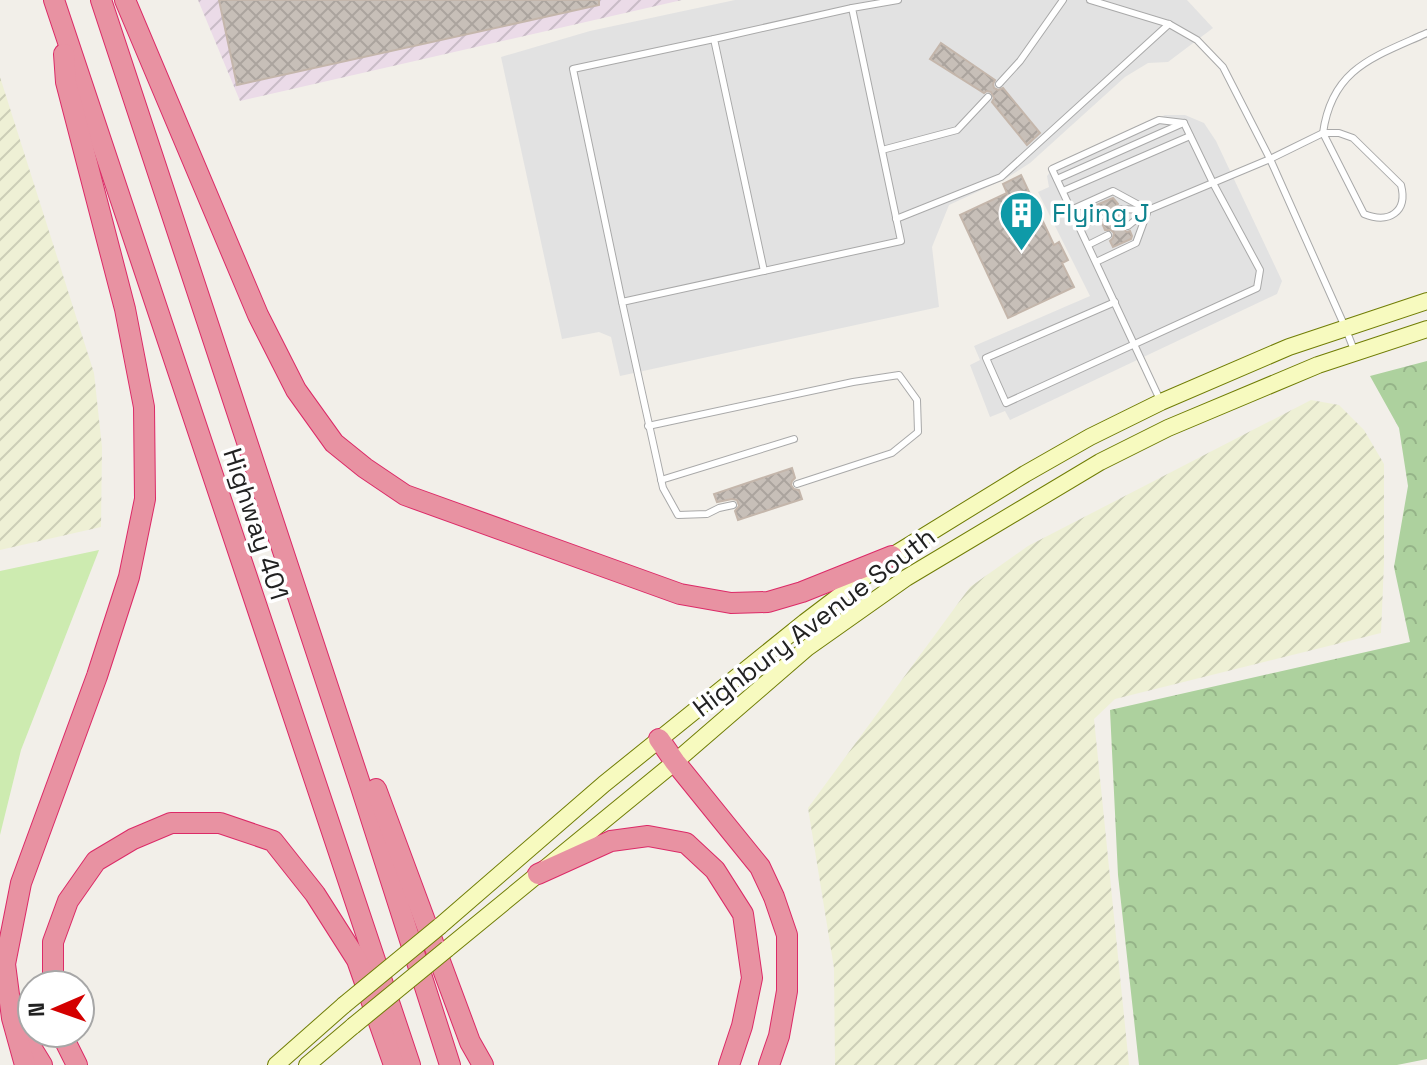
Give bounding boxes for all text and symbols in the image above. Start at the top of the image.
building icon: Flying J [997,189,1045,252]
place label: Flying J [1052,196,1149,230]
street label: Highway 401 [215,444,297,604]
street label: Highbury Avenue South [686,520,942,724]
north arrow [16,969,96,1049]
text: N [22,1002,50,1018]

